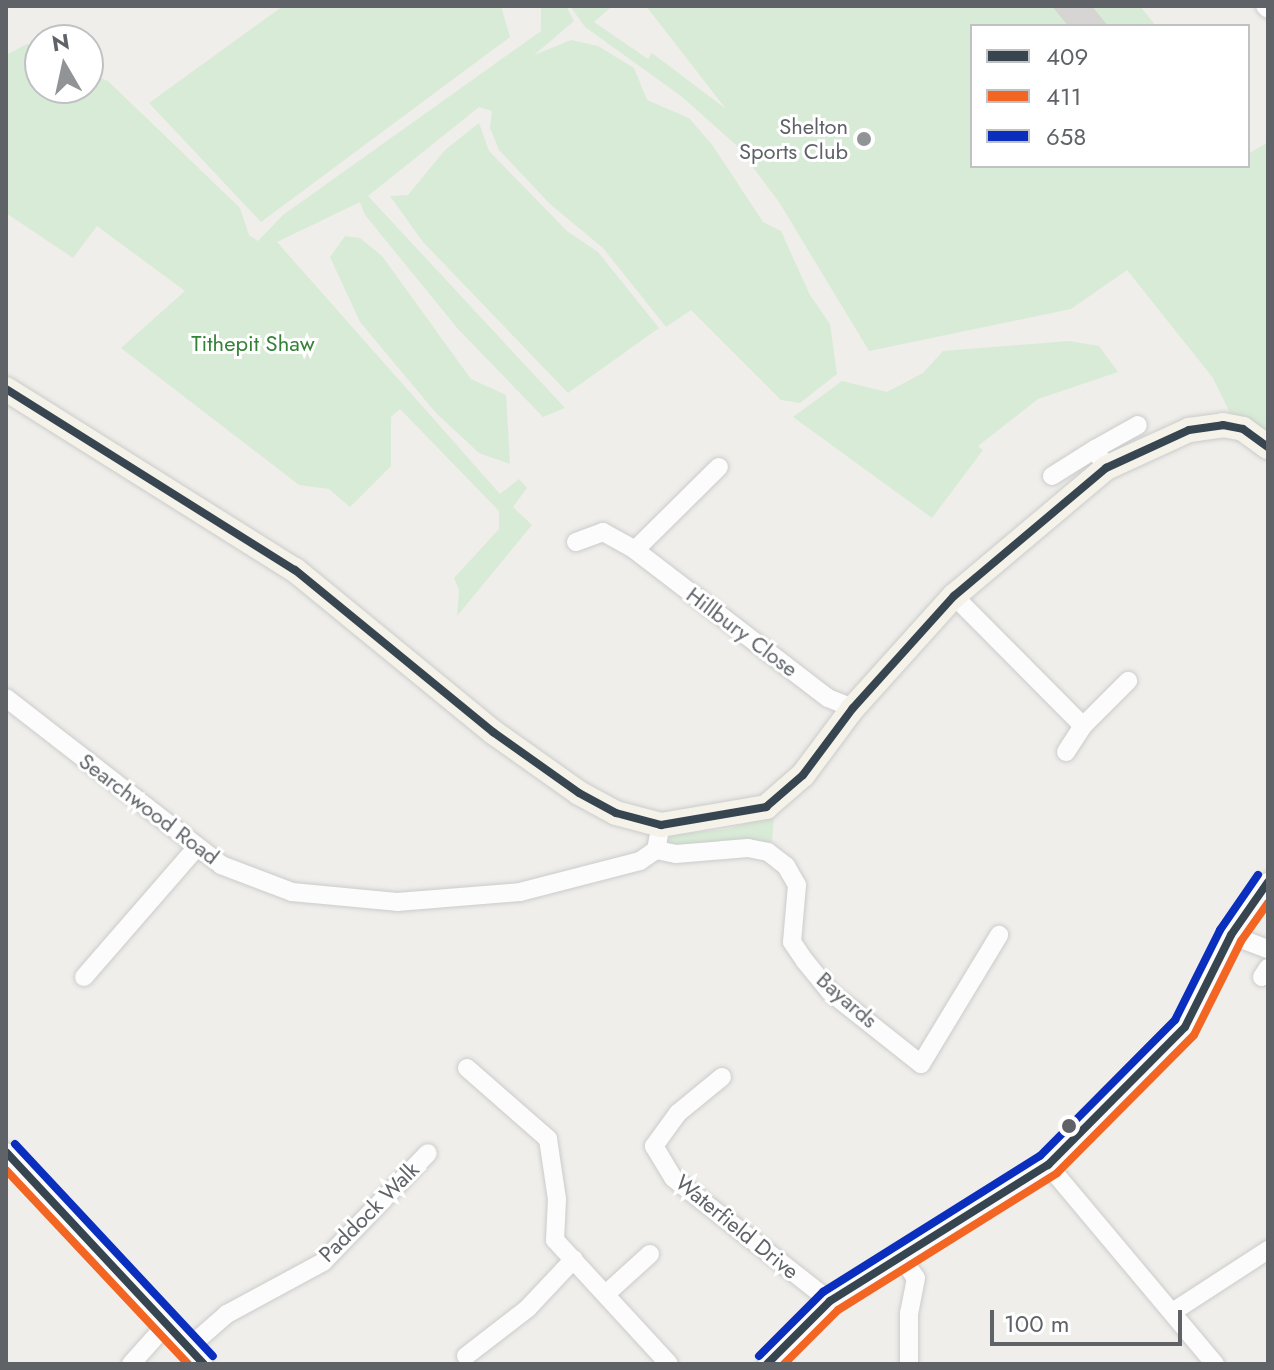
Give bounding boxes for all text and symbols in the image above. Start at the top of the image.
north arrow [24,24,104,104]
legend [970,24,1250,168]
text: N [49,25,72,59]
text: 409 [1046,39,1088,74]
text: 411 [1046,79,1082,114]
place label: Shelton Sports Club [739,113,848,164]
text: 658 [1046,119,1086,154]
marker: Shelton Sports Club [855,130,873,148]
park label: Tithepit Shaw [191,331,315,357]
street label: Hillbury Close [681,582,803,682]
street label: Searchwood Road [74,748,224,870]
street label: Bayards [811,966,883,1034]
unlabelled marker [1061,1118,1077,1134]
street label: Paddock Walk [313,1156,425,1268]
street label: Waterfield Drive [670,1169,804,1285]
scale bar [994,1294,1186,1344]
text: 100 m [1004,1306,1070,1341]

